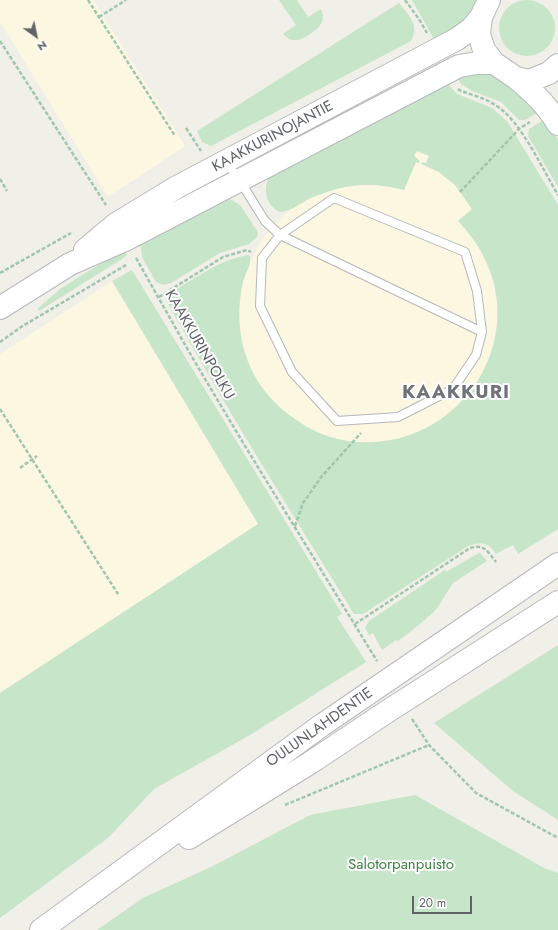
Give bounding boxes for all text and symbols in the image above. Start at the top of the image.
north arrow [16,16,56,56]
text: N [35,37,51,55]
street label: KAAKKURINOJANTIE [209,97,337,177]
street label: KAAKKURINPOLKU [160,287,238,403]
district label: KAAKKURI [402,382,510,404]
street label: OULUNLAHDENTIE [263,685,377,771]
park label: Salotorpanpuisto [348,856,454,874]
scale bar [414,888,474,914]
text: 20 m [419,894,446,912]

